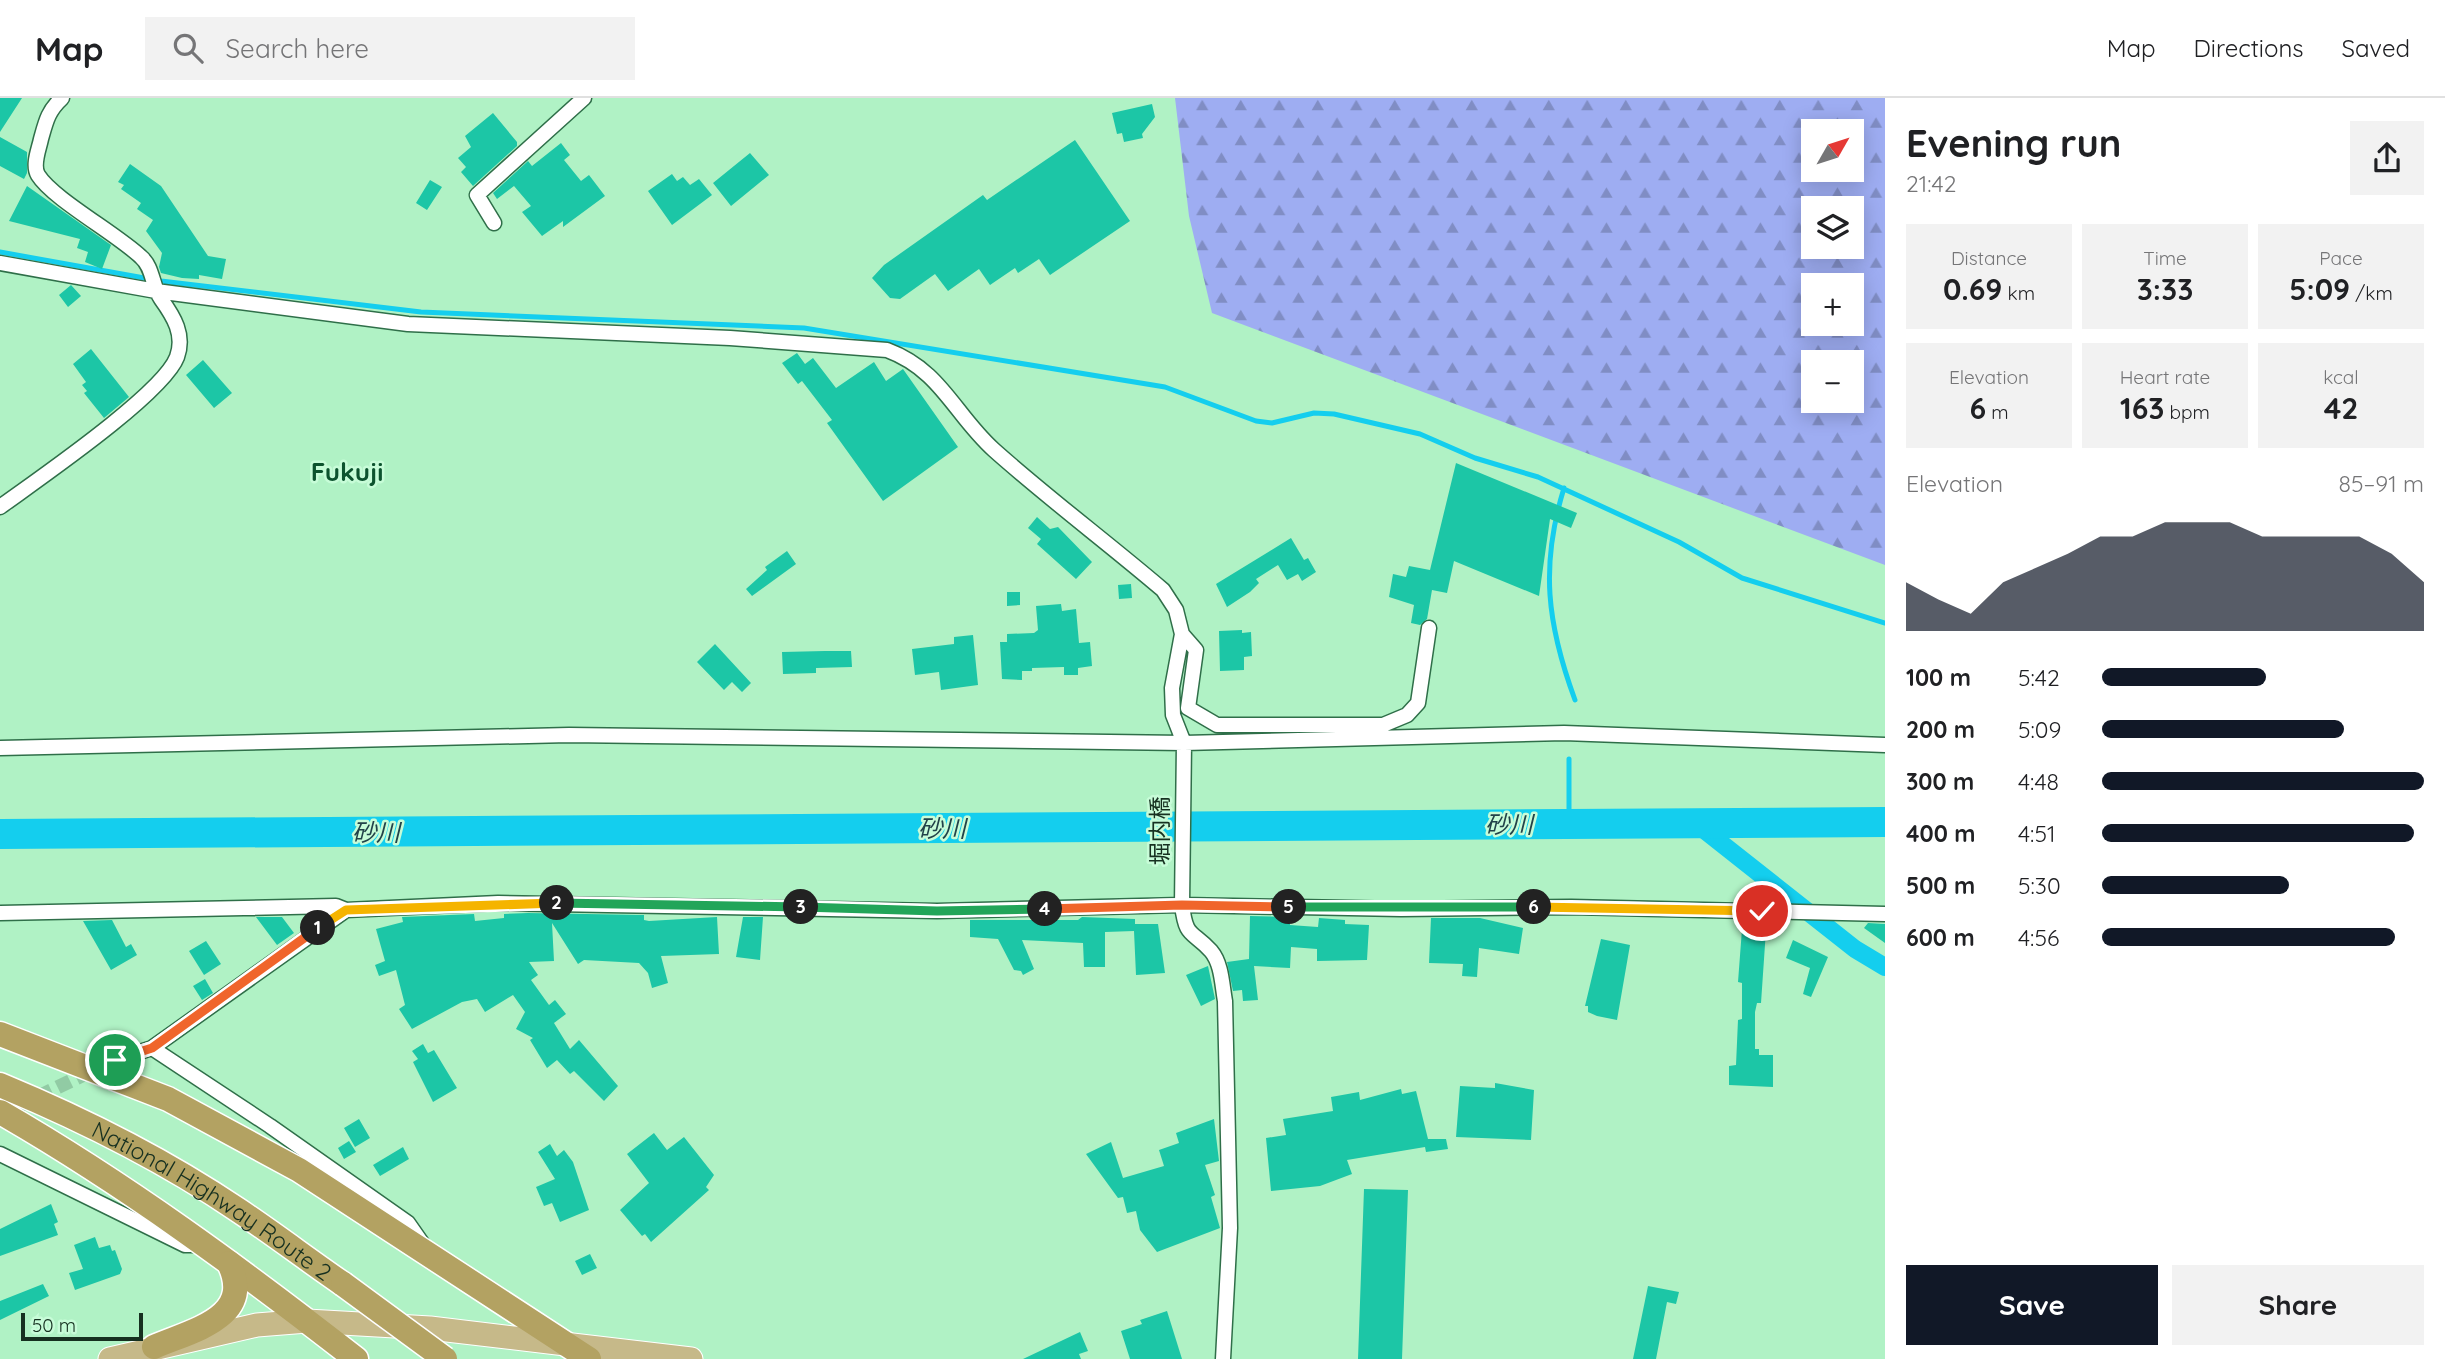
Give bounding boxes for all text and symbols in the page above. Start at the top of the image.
search box [145,17,635,80]
text: Map [35,28,103,69]
icon: search [169,29,207,67]
text: Search here [225,32,369,65]
text: Map [2107,33,2156,63]
text: Directions [2194,33,2304,63]
text: Saved [2342,33,2410,63]
north arrow [1801,119,1864,182]
map controls [1801,119,1864,413]
text: Evening run [1906,119,2121,167]
button: share [2350,121,2424,195]
text: 21:42 [1906,169,1956,198]
button: layers [1801,196,1864,259]
text: Distance [1951,246,2027,270]
text: Time [2143,246,2187,270]
text: Pace [2319,246,2363,270]
text: 0.69 [1943,270,2002,308]
text: 3:33 [2137,270,2193,308]
text: 5:09 [2289,270,2350,308]
button: + [1801,273,1864,336]
text: km [2002,281,2035,305]
text: /km [2350,281,2393,305]
button: − [1801,350,1864,413]
text: Elevation [1949,365,2029,389]
text: Heart rate [2120,365,2210,389]
text: kcal [2323,365,2359,389]
text: 6 [1969,389,1986,427]
text: 163 [2120,389,2164,427]
text: 42 [2324,389,2358,427]
text: m [1986,400,2009,424]
text: bpm [2164,400,2210,424]
district label: Fukuji [311,455,383,488]
text: Elevation [1906,469,2003,498]
text: 85–91 m [2339,469,2424,498]
text: 100 m [1906,663,1971,692]
text: 5:42 [2018,663,2060,692]
text: 200 m [1906,715,1975,744]
text: 5:09 [2018,715,2061,744]
text: 300 m [1906,767,1974,796]
text: 4:48 [2018,767,2059,796]
street label: 堀内橋 [1145,797,1174,866]
water label: 砂川 [1485,809,1536,839]
water label: 砂川 [918,813,969,843]
water label: 砂川 [352,817,403,847]
text: 400 m [1906,819,1975,848]
text: 4:51 [2018,819,2055,848]
text: 500 m [1906,871,1975,900]
text: 5:30 [2018,871,2061,900]
pin [1732,881,1792,941]
pin: 2 [540,886,574,920]
text: 2 [551,890,562,914]
pin: 3 [784,890,818,924]
pin: 5 [1272,890,1306,924]
pin: 6 [1516,890,1552,924]
pin: 4 [1028,892,1062,926]
icon: check [1743,892,1781,930]
text: 3 [795,894,806,918]
text: 5 [1283,894,1294,918]
text: 6 [1528,894,1539,918]
text: 4 [1039,896,1050,920]
pin: 1 [300,910,336,946]
text: 1 [314,915,321,939]
text: 600 m [1906,923,1975,952]
text: 4:56 [2018,923,2059,952]
pin [85,1030,145,1090]
icon: arrive [96,1041,134,1079]
street label: National Highway Route 2 [87,1114,338,1286]
button: Save [1906,1265,2158,1345]
button: Share [2172,1265,2424,1345]
scale bar [21,1310,144,1342]
text: 50 m [32,1313,76,1337]

